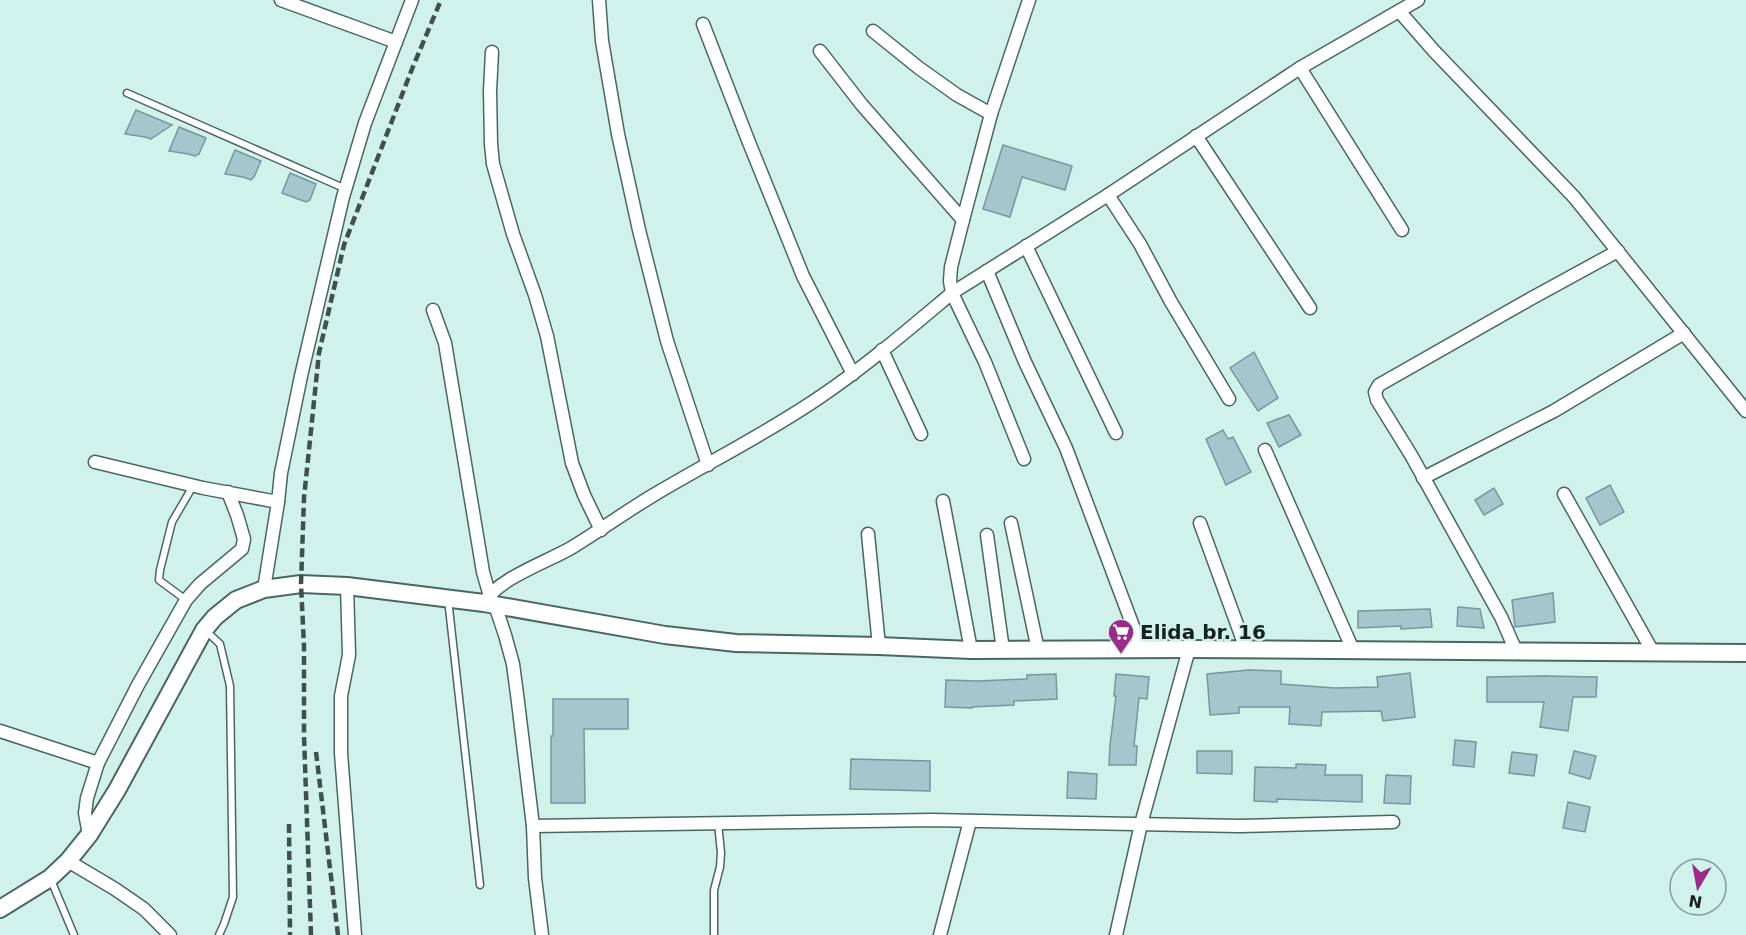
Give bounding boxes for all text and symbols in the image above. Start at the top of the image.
supermarket icon: Elida br. 16 [1106,617,1136,655]
place label: Elida br. 16 [1140,620,1266,644]
north arrow [1668,857,1728,917]
text: N [1687,891,1704,912]

